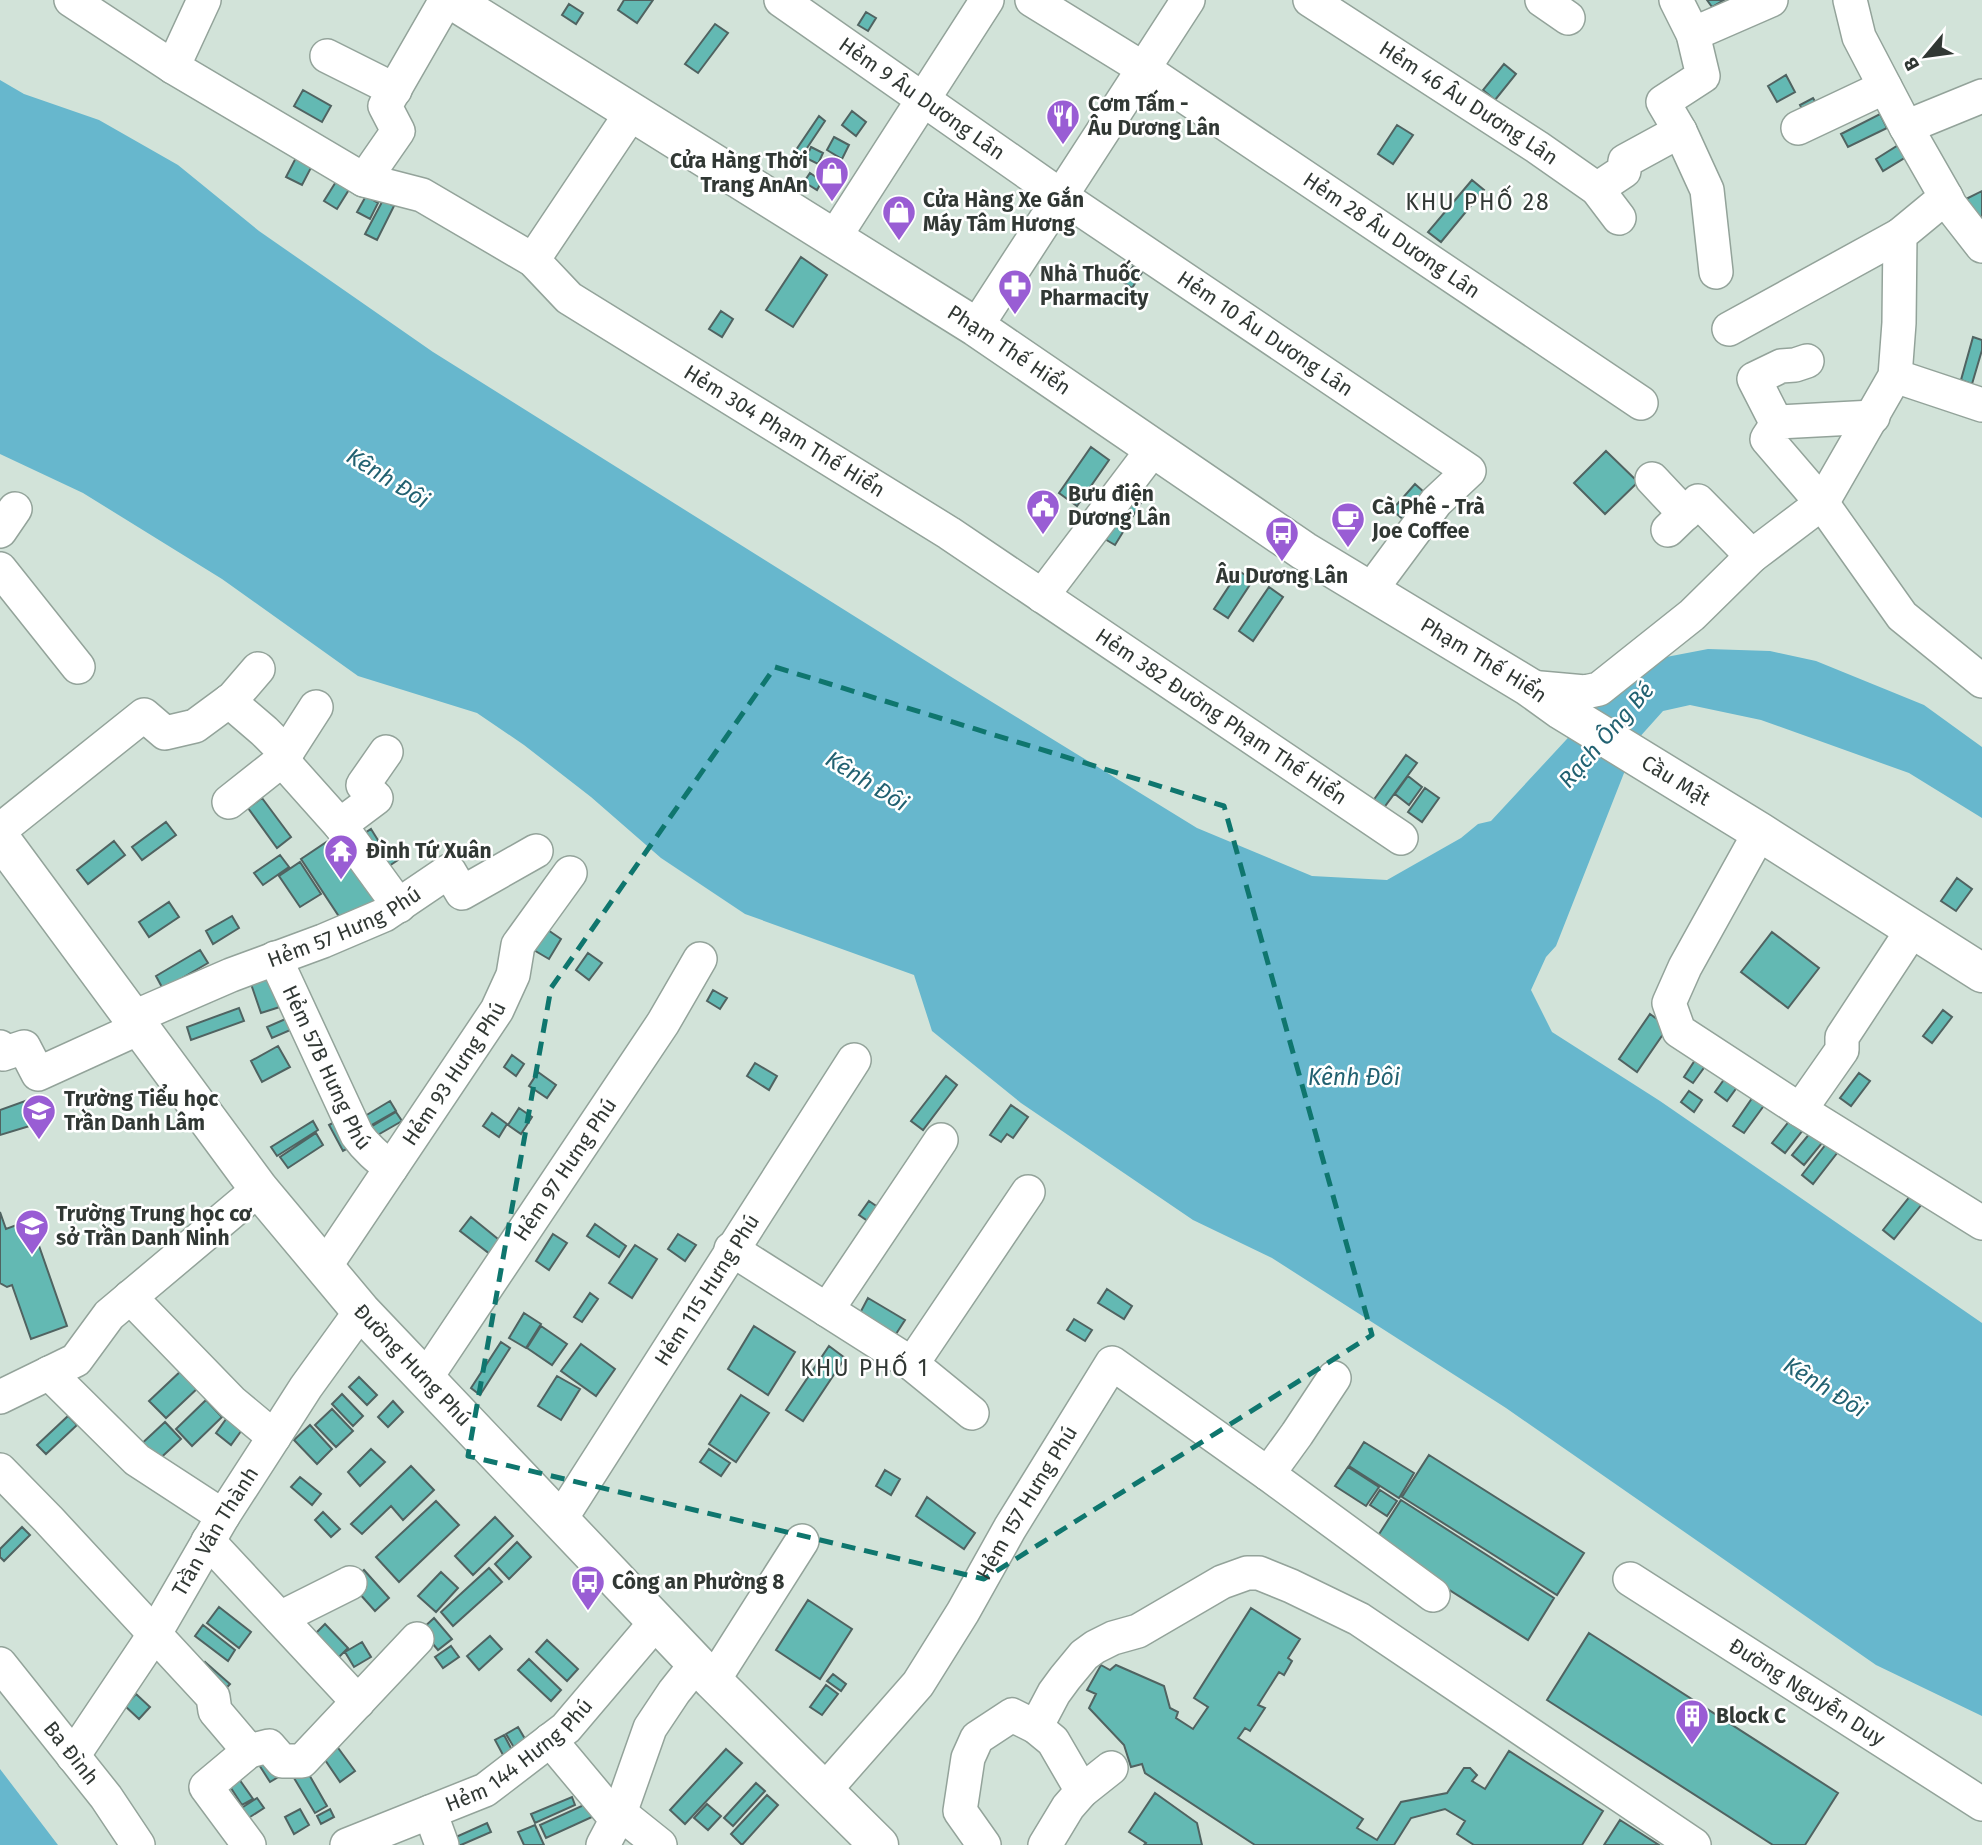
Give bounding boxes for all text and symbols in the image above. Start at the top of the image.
north arrow [1891,21,1961,91]
street label: Hẻm 9 Âu Dương Lân [834,32,1010,166]
street label: Hẻm 46 Âu Dương Lân [1374,35,1563,171]
text: B [1899,53,1924,75]
place label: Cơm Tấm - Âu Dương Lân [1087,89,1220,141]
restaurant icon: Cơm Tấm - Âu Dương Lân [1044,97,1082,146]
place label: Cửa Hàng Thời Trang AnAn [670,148,808,198]
shop icon: Cửa Hàng Thời Trang AnAn [813,154,851,203]
street label: Hẻm 28 Âu Dương Lân [1298,167,1485,304]
district label: KHU PHỐ 28 [1405,184,1551,216]
place label: Cửa Hàng Xe Gắn Máy Tâm Hương [923,185,1084,237]
shop icon: Cửa Hàng Xe Gắn Máy Tâm Hương [880,193,918,242]
place label: Nhà Thuốc Pharmacity [1040,259,1148,311]
street label: Hẻm 10 Âu Dương Lân [1172,265,1358,402]
pharmacy icon: Nhà Thuốc Pharmacity [996,267,1034,316]
street label: Phạm Thế Hiển [943,299,1076,401]
street label: Hẻm 304 Phạm Thế Hiển [679,359,890,503]
water label: Kênh Đôi [341,442,435,515]
place label: Bưu điện Dương Lân [1068,481,1171,531]
public building icon: Bưu điện Dương Lân [1024,487,1062,536]
place label: Cà Phê - Trà Joe Coffee [1371,494,1485,544]
cafe icon: Cà Phê - Trà Joe Coffee [1329,500,1367,549]
bus stop icon: Âu Dương Lân [1263,514,1301,563]
place label: Âu Dương Lân [1215,562,1348,589]
street label: Phạm Thế Hiển [1416,612,1552,709]
street label: Hẻm 382 Đường Phạm Thế Hiển [1091,623,1352,811]
water label: Rạch Ông Bé [1552,676,1660,794]
water label: Kênh Đôi [820,745,914,818]
street label: Cầu Mật [1637,749,1716,812]
temple icon: Đình Tứ Xuân [322,832,360,881]
place label: Đình Tứ Xuân [366,838,492,864]
street label: Hẻm 57 Hưng Phú [264,881,426,973]
street label: Hẻm 57B Hưng Phú [276,981,377,1156]
street label: Hẻm 93 Hưng Phú [397,998,512,1151]
water label: Kênh Đôi [1308,1063,1401,1091]
place label: Trường Tiểu học Trần Danh Lâm [64,1084,218,1136]
school or university icon: Trường Tiểu học Trần Danh Lâm [20,1092,58,1141]
street label: Hẻm 97 Hưng Phú [508,1093,622,1246]
place label: Trường Trung học cơ sở Trần Danh Ninh [56,1201,253,1251]
school or university icon: Trường Trung học cơ sở Trần Danh Ninh [13,1207,51,1256]
street label: Hẻm 115 Hưng Phú [649,1209,765,1371]
street label: Đường Hưng Phú [348,1298,477,1432]
district label: KHU PHỐ 1 [800,1350,930,1382]
water label: Kênh Đôi [1778,1351,1872,1424]
street label: Hẻm 157 Hưng Phú [971,1421,1083,1584]
street label: Trần Văn Thành [166,1462,264,1601]
bus stop icon: Công an Phường 8 [569,1563,607,1612]
place label: Công an Phường 8 [612,1569,785,1595]
street label: Đường Nguyễn Duy [1724,1633,1890,1752]
street label: Hẻm 144 Hưng Phú [441,1693,598,1818]
building icon: Block C [1673,1697,1711,1746]
place label: Block C [1716,1703,1786,1729]
street label: Ba Đình [38,1716,104,1790]

